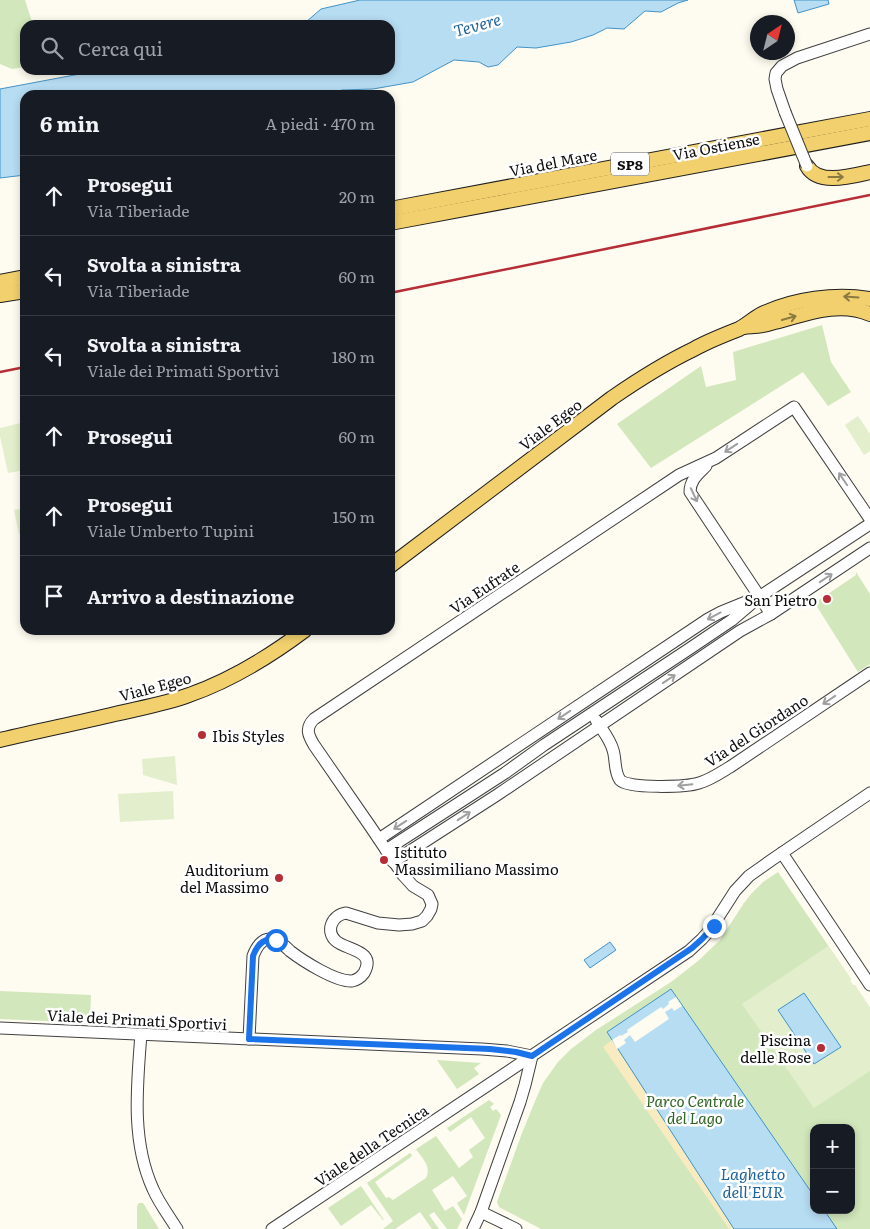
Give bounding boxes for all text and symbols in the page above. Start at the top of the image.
water label: Tevere [451,6,503,42]
north arrow [750,15,795,60]
search box [20,20,395,75]
icon: search [38,34,66,62]
text: Cerca qui [78,34,163,62]
text: 6 min [40,107,100,138]
text: A piedi · 470 m [265,111,375,135]
street label: Via Ostiense [671,126,762,166]
street label: Via del Mare [507,142,599,182]
road number: SP8 [611,152,649,175]
text: Prosegui [87,170,173,198]
one-way arrow [828,172,844,182]
icon: ahead [40,182,68,210]
text: 20 m [339,184,375,208]
text: Via Tiberiade [87,198,190,222]
text: Svolta a sinistra [87,250,241,278]
icon: left [40,262,68,290]
text: 60 m [338,264,375,288]
text: Via Tiberiade [87,278,190,302]
one-way arrow [843,292,859,301]
one-way arrow [780,313,796,323]
text: Svolta a sinistra [87,330,241,358]
icon: left [40,342,68,370]
text: 180 m [332,344,375,368]
text: Viale dei Primati Sportivi [87,358,279,382]
street label: Viale Egeo [514,392,587,455]
icon: ahead [40,422,68,450]
text: Prosegui [87,422,173,450]
text: 60 m [338,424,375,448]
one-way arrow [724,443,738,453]
one-way arrow [838,472,848,486]
one-way arrow [689,487,699,502]
text: Prosegui [87,490,173,518]
icon: ahead [40,502,68,530]
text: 150 m [332,504,375,528]
text: Viale Umberto Tupini [87,518,254,542]
street label: Via Eufrate [444,555,524,619]
one-way arrow [819,573,833,583]
icon: arrive [40,582,68,610]
text: Arrivo a destinazione [87,582,294,610]
place label: San Pietro [744,588,817,611]
marker: San Pietro [821,593,833,605]
one-way arrow [707,612,722,621]
street label: Viale Egeo [116,665,194,707]
one-way arrow [662,674,676,684]
street label: Via del Giordano [700,688,812,772]
one-way arrow [823,695,837,705]
one-way arrow [558,710,572,720]
place label: Ibis Styles [212,724,284,747]
marker: Ibis Styles [196,729,208,741]
one-way arrow [678,781,694,790]
one-way arrow [456,811,470,821]
one-way arrow [393,820,407,830]
place label: Istituto Massimiliano Massimo [394,840,559,880]
marker: Istituto Massimiliano Massimo [378,854,390,866]
place label: Auditorium del Massimo [180,858,269,898]
marker: Auditorium del Massimo [273,872,285,884]
route end [703,915,726,938]
route start [265,929,288,952]
street label: Viale dei Primati Sportivi [46,1003,228,1035]
place label: Piscina delle Rose [740,1028,812,1068]
marker: Piscina delle Rose [815,1042,827,1054]
park label: Parco Centrale del Lago [646,1089,744,1129]
street label: Viale della Tecnica [309,1098,433,1192]
map controls [810,1124,855,1214]
button: + [810,1124,855,1169]
water label: Laghetto dell'EUR [721,1161,785,1203]
button: − [810,1169,855,1214]

